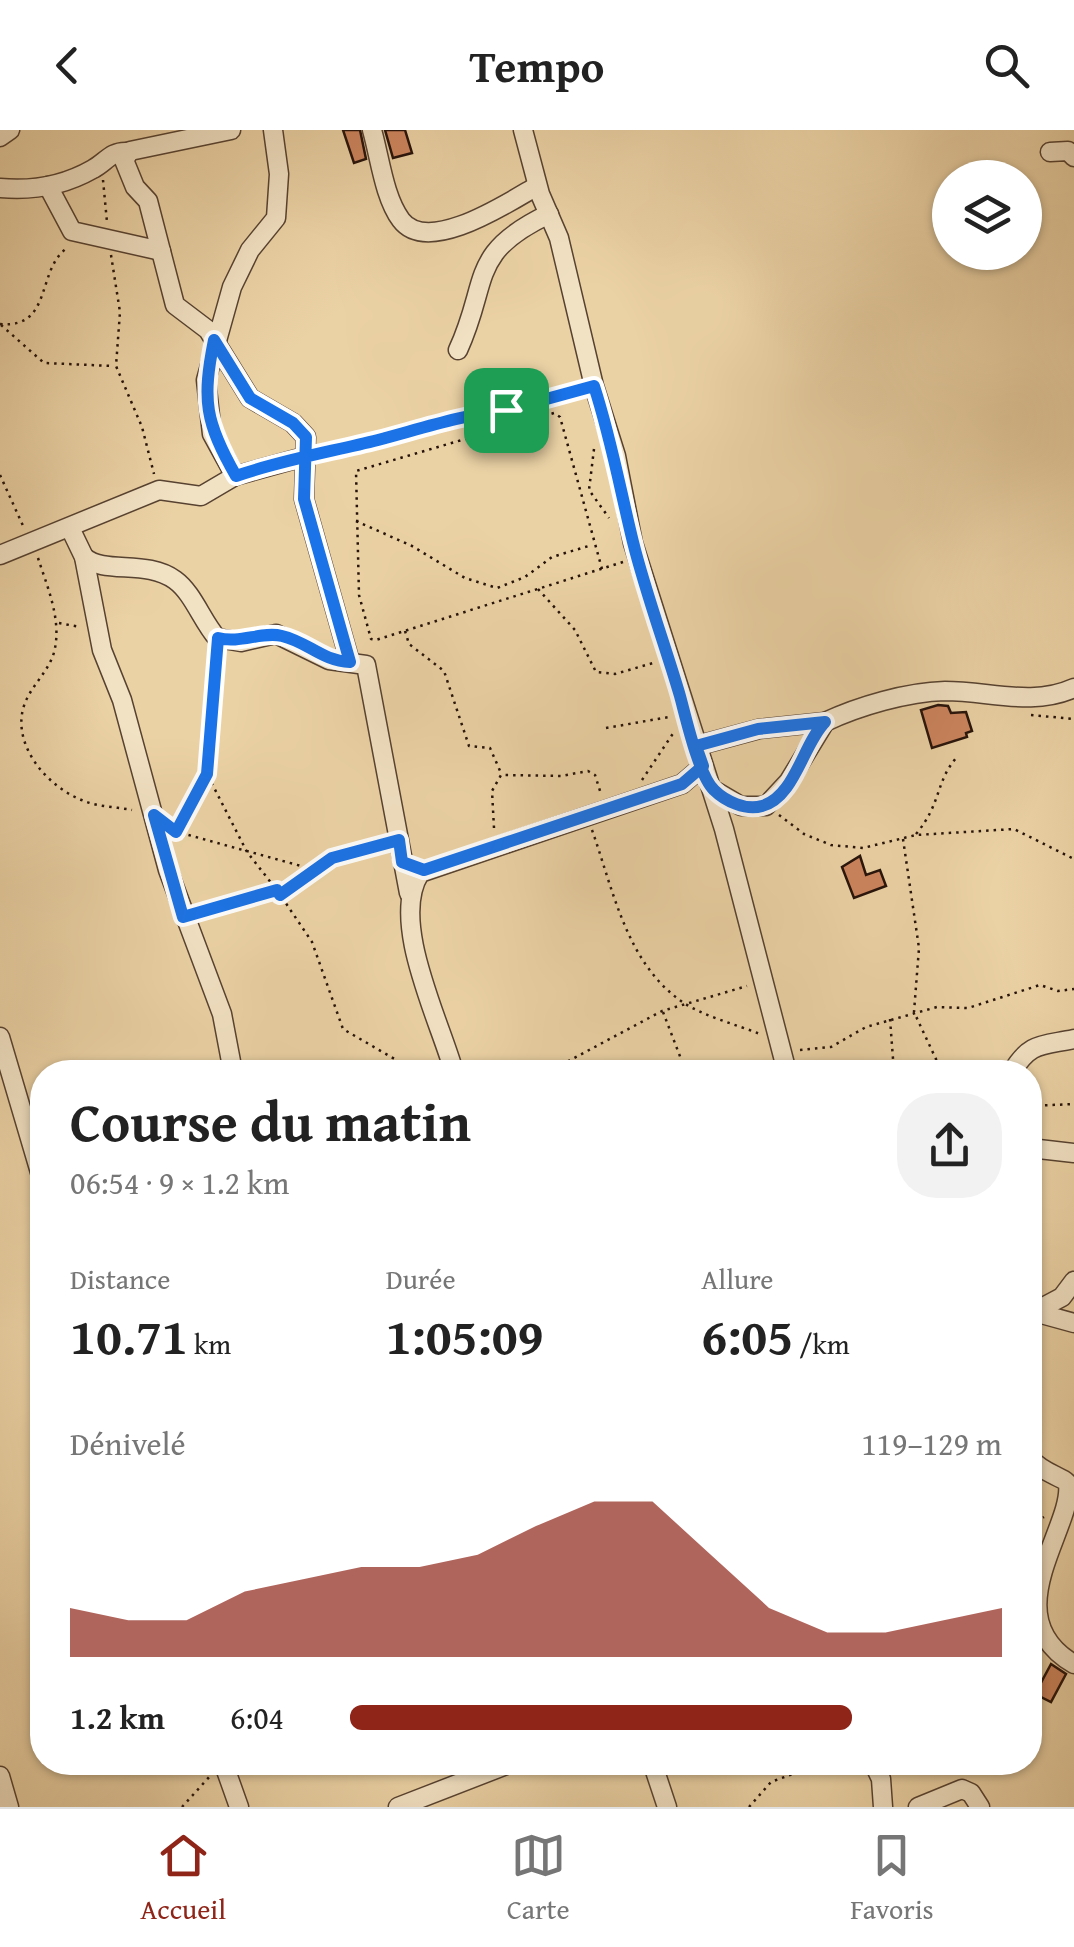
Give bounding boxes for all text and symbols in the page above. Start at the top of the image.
text: Tempo [470,33,605,98]
icon: back [40,38,95,93]
icon: search [979,38,1034,93]
map controls [932,160,1042,270]
button: layers [932,160,1042,270]
pin [464,368,549,453]
icon: arrive [479,383,534,438]
text: Course du matin [70,1081,471,1161]
button: share [897,1093,1002,1198]
text: 06:54 · 9 × 1.2 km [70,1159,289,1206]
text: Distance [70,1258,170,1299]
text: Durée [386,1258,456,1299]
text: Allure [701,1258,773,1299]
text: 10.71 [70,1299,188,1372]
text: 1:05:09 [386,1299,543,1372]
text: 6:05 [701,1299,793,1372]
text: km [188,1323,231,1364]
text: /km [793,1323,850,1364]
text: Dénivelé [70,1420,186,1467]
text: 119–129 m [861,1420,1002,1467]
text: 1.2 km [70,1694,165,1741]
text: 6:04 [230,1694,284,1741]
tab: Accueil [140,1828,226,1929]
tab: Carte [507,1828,570,1929]
tab: Favoris [850,1828,934,1929]

